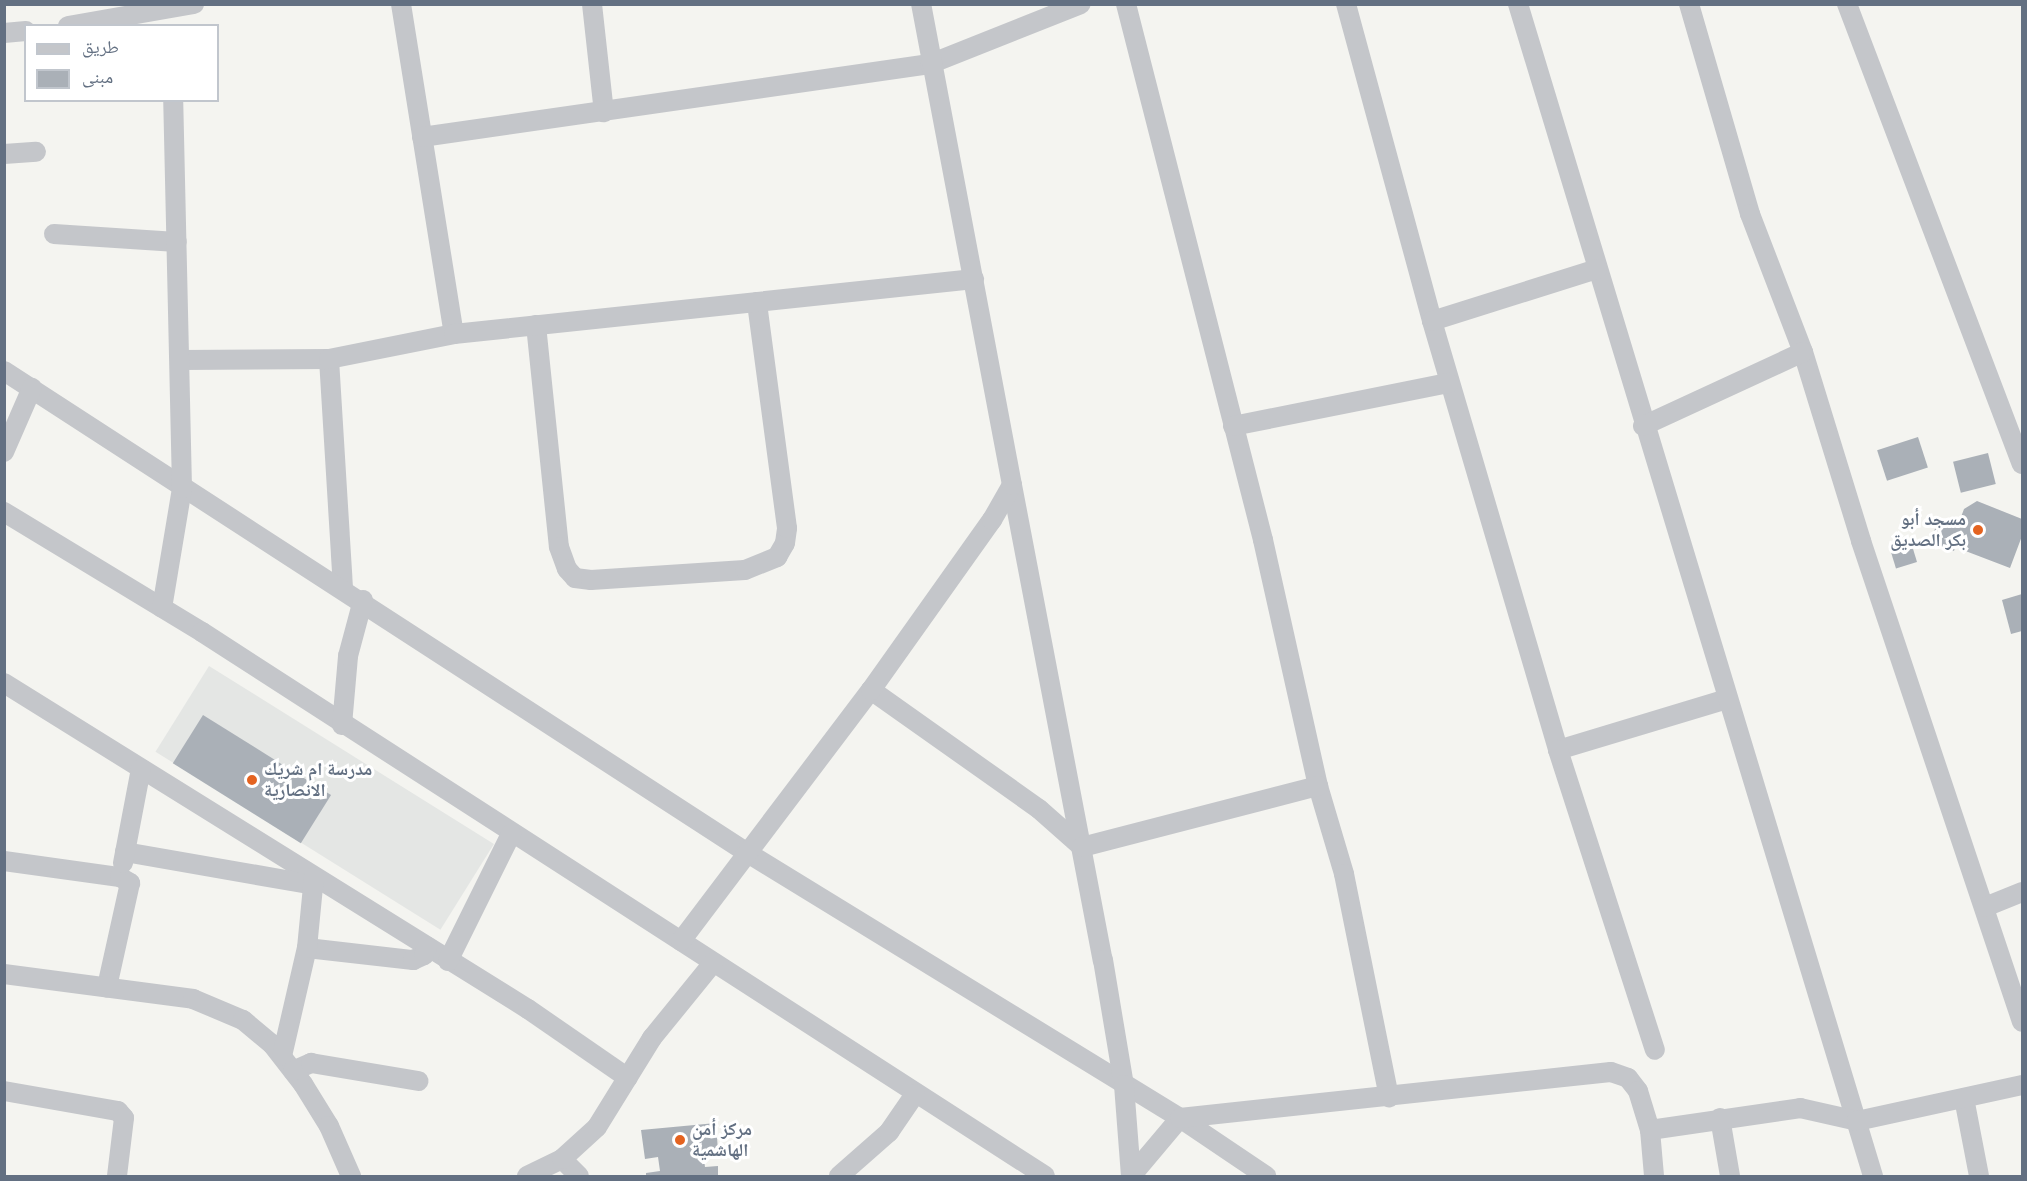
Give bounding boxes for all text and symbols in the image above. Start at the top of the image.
legend [24,24,219,102]
text: طريق [82,35,119,59]
text: مبنى [82,65,113,89]
place label: مسجد أبو بكر الصديق [1890,509,1966,552]
marker: مسجد أبو بكر الصديق [1971,523,1985,537]
place label: مدرسة ام شريك الانصارية [264,759,372,802]
marker: مدرسة ام شريك الانصارية [245,773,259,787]
place label: مركز أمن الهاشمية [692,1119,752,1162]
marker: مركز أمن الهاشمية [673,1133,687,1147]

